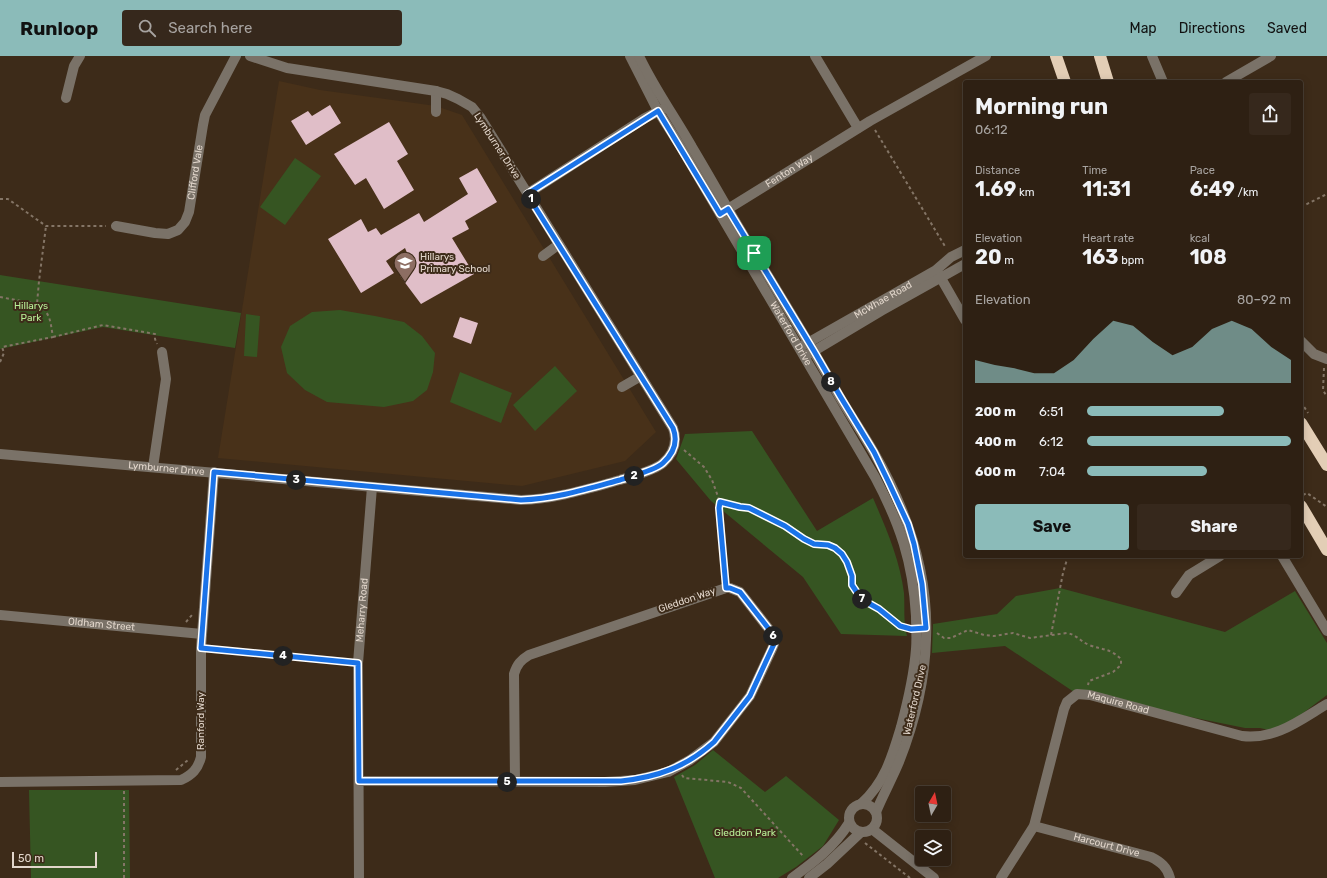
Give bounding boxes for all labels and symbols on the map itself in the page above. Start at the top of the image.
street label: Lymburner Drive [471,111,523,182]
street label: Clifford Vale [185,144,206,201]
street label: Fenton Way [763,151,816,190]
pin: 1 [521,189,541,209]
pin [737,236,771,270]
school or university icon: Hillarys Primary School [392,250,418,283]
place label: Hillarys Primary School [420,251,490,275]
street label: McWhae Road [852,279,914,321]
park label: Hillarys Park [14,300,48,324]
street label: Waterford Drive [767,300,814,368]
pin: 8 [821,372,841,392]
street label: Lymburner Drive [128,459,205,478]
pin: 2 [624,466,644,486]
pin: 3 [286,470,306,490]
street label: Meharry Road [354,578,371,643]
street label: Gleddon Way [657,584,718,615]
pin: 7 [852,589,872,609]
street label: Oldham Street [68,615,136,634]
pin: 6 [763,626,783,646]
pin: 4 [273,646,293,666]
street label: Waterford Drive [901,663,929,737]
street label: Maquire Road [1086,689,1150,717]
street label: Ranford Way [195,691,207,750]
pin: 5 [497,772,517,792]
north arrow [915,786,951,822]
park label: Gleddon Park [714,827,777,839]
street label: Harcourt Drive [1072,831,1141,860]
scale bar [12,850,97,869]

